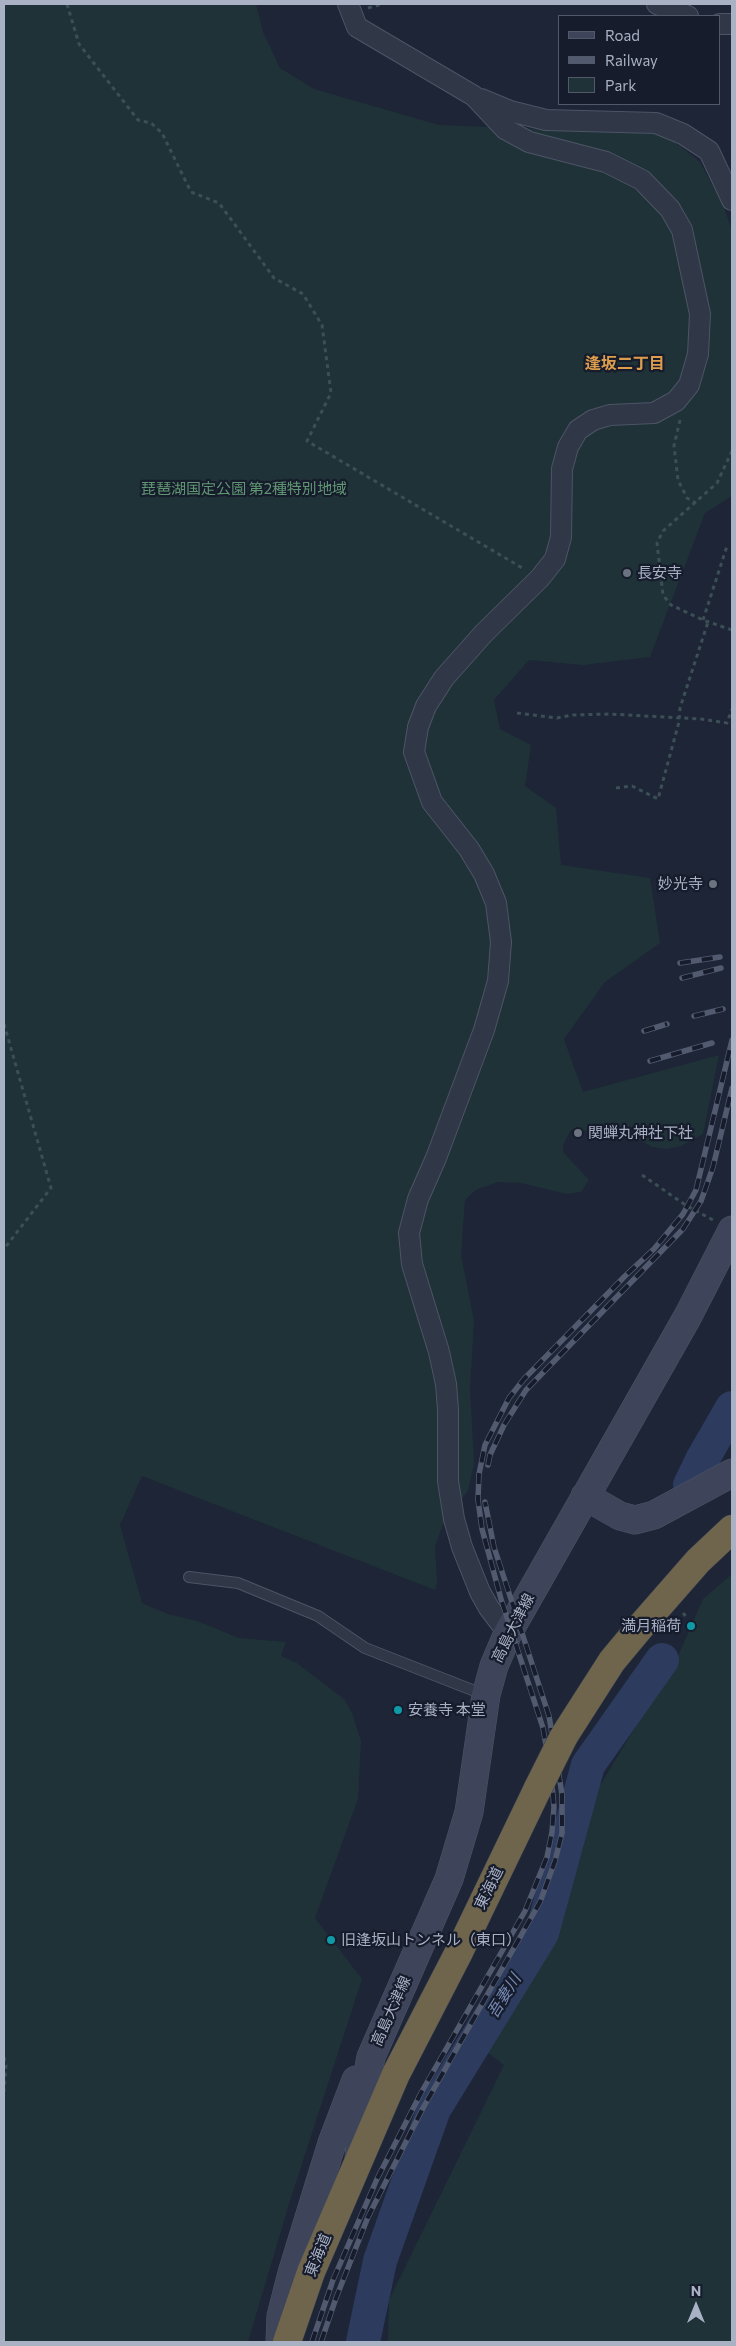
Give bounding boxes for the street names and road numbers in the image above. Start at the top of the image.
street label: 高島大津線 [488,1591,538,1665]
street label: 東海道 [471,1864,507,1912]
street label: 高島大津線 [368,1973,414,2049]
street label: 東海道 [301,2231,335,2279]

